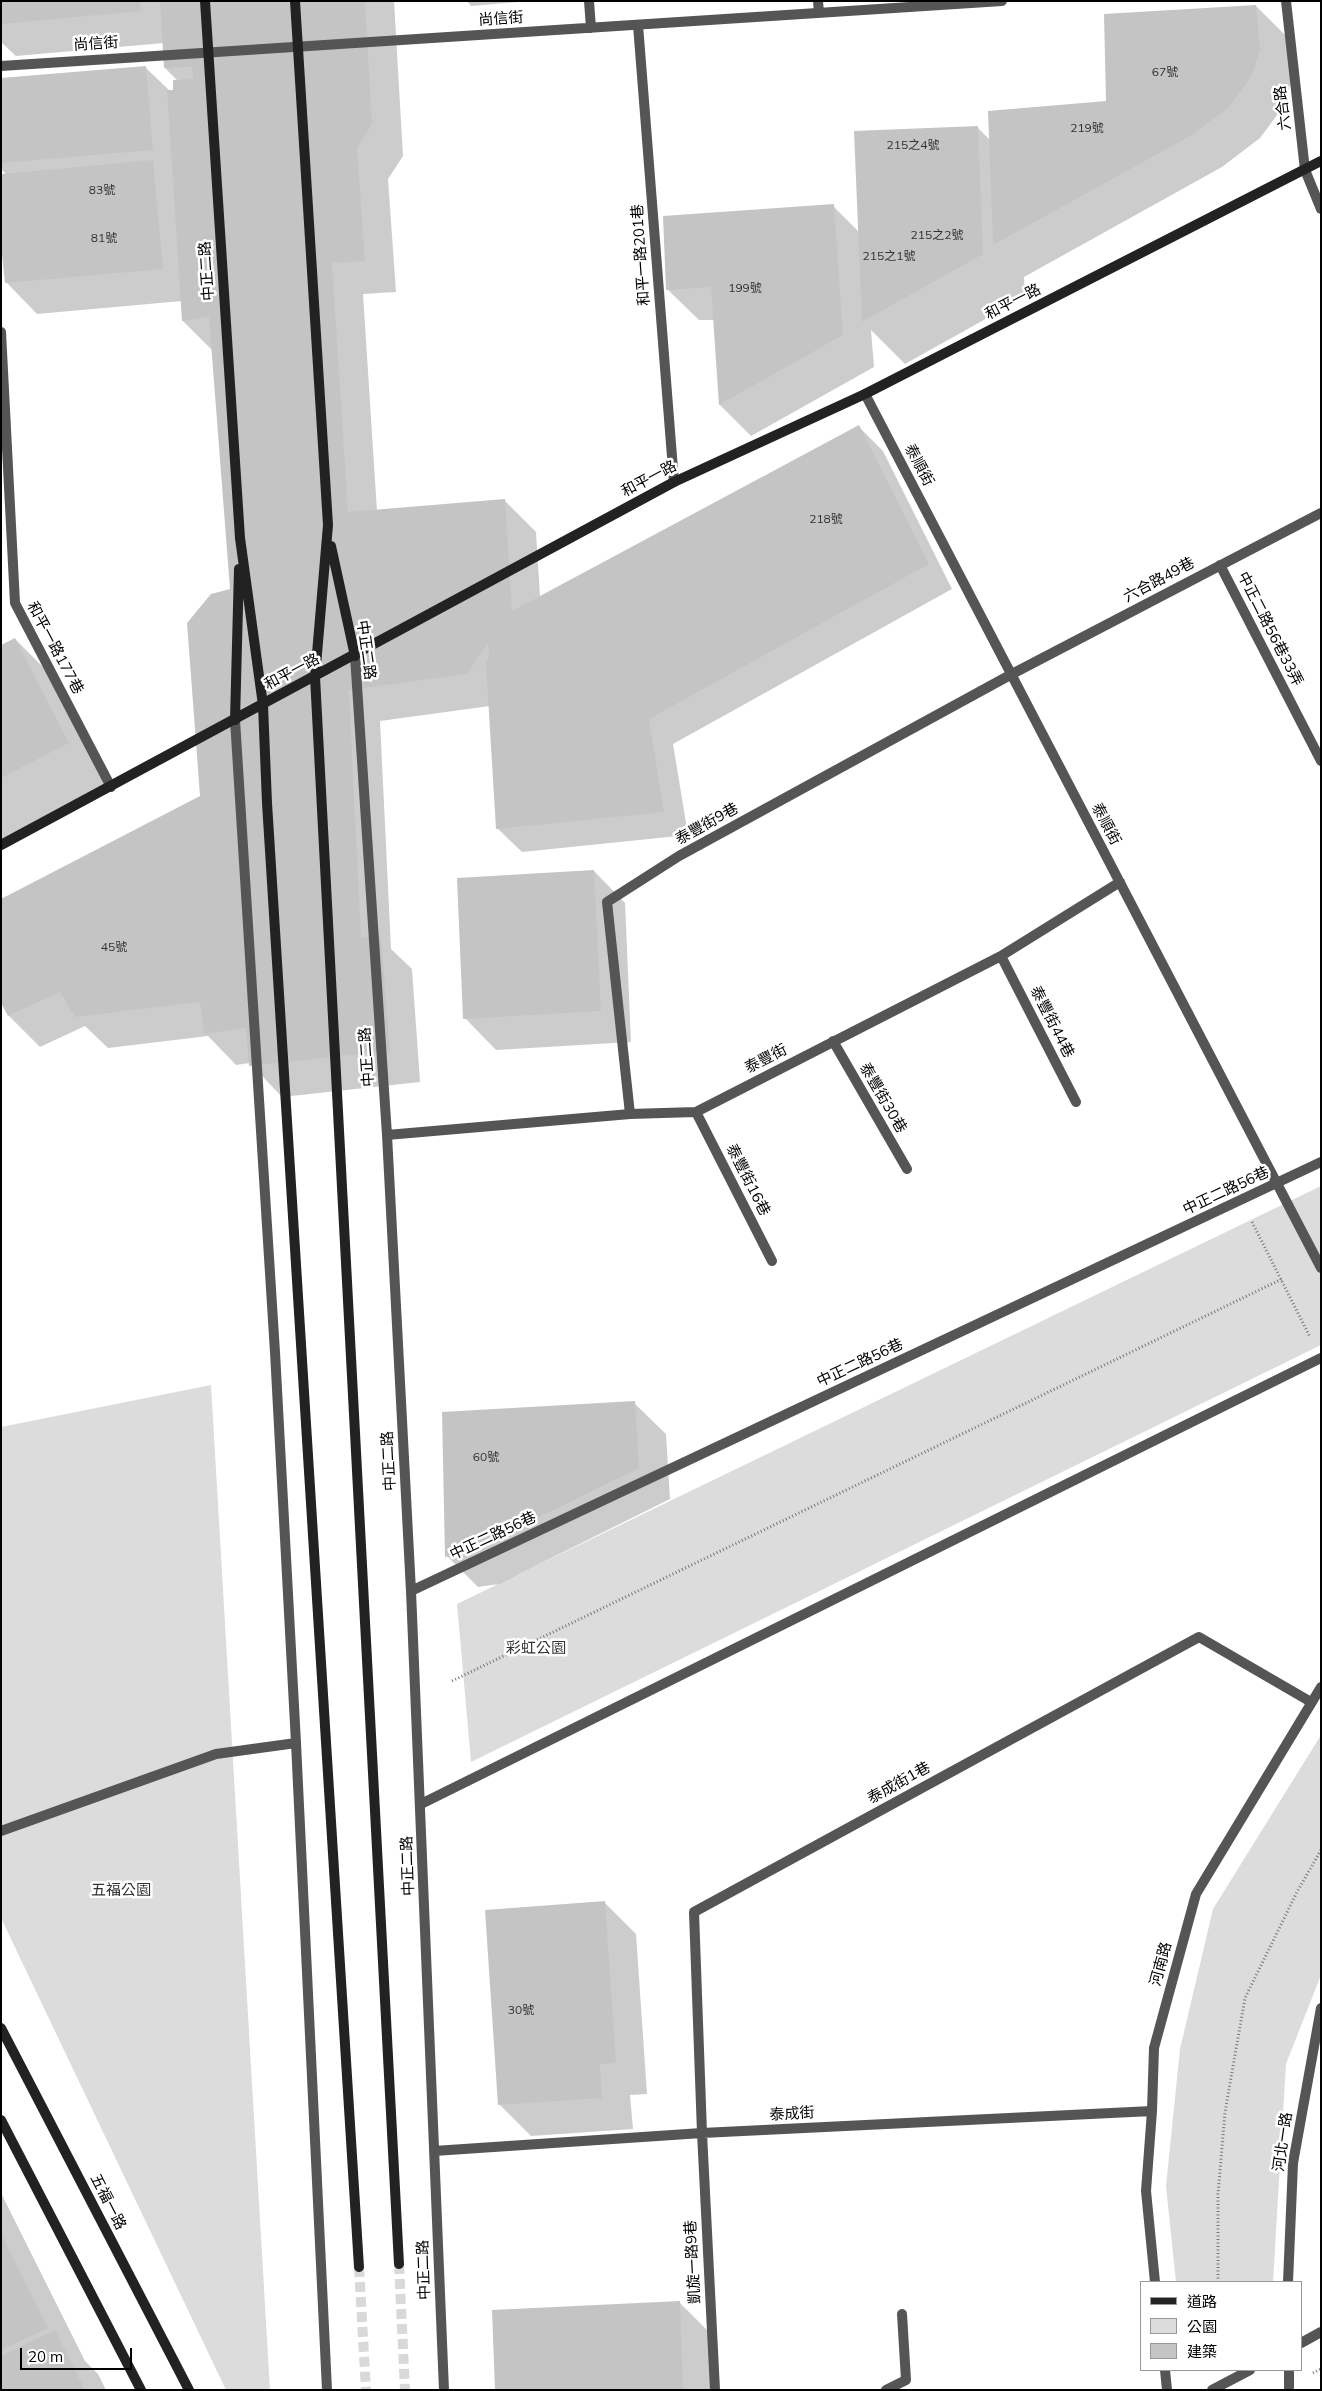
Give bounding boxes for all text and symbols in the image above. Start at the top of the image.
street label: 尚信街 [478,8,524,30]
street label: 尚信街 [73,33,119,55]
house number: 67號 [1152,65,1178,79]
street label: 六合路 [1271,85,1295,131]
house number: 219號 [1070,121,1104,135]
house number: 215之4號 [887,138,939,152]
house number: 83號 [89,183,115,197]
street label: 和平一路201巷 [628,203,654,307]
house number: 215之2號 [911,228,963,242]
house number: 81號 [91,231,117,245]
street label: 中正二路 [196,240,218,302]
house number: 215之1號 [863,249,915,263]
street label: 和平一路 [982,280,1044,324]
house number: 199號 [728,281,762,295]
street label: 泰順街 [900,441,938,489]
street label: 和平一路 [618,457,680,501]
house number: 218號 [809,512,843,526]
street label: 六合路49巷 [1120,554,1198,606]
street label: 中正二路56巷33弄 [1233,569,1307,689]
street label: 和平一路177巷 [23,599,87,697]
street label: 中正二路 [353,619,379,681]
street label: 和平一路 [261,650,323,694]
street label: 泰豐街9巷 [672,799,742,849]
street label: 泰順街 [1087,800,1125,848]
house number: 45號 [101,940,127,954]
street label: 泰豐街44巷 [1026,983,1078,1061]
street label: 中正二路 [356,1026,378,1088]
street label: 泰豐街 [742,1041,790,1077]
street label: 泰豐街30巷 [856,1060,910,1136]
street label: 泰豐街16巷 [722,1141,774,1219]
street label: 中正二路56巷 [1180,1163,1272,1219]
street label: 中正二路56巷 [814,1335,906,1391]
street label: 中正二路 [378,1431,400,1491]
house number: 60號 [473,1450,499,1464]
street label: 中正二路56巷 [447,1508,539,1564]
park label: 彩虹公園 [506,1639,566,1657]
street label: 泰成街1巷 [864,1758,934,1808]
street label: 中正二路 [398,1836,418,1896]
park label: 五福公園 [91,1881,151,1899]
street label: 河南路 [1146,1940,1176,1988]
house number: 30號 [508,2003,534,2017]
street label: 泰成街 [769,2104,815,2124]
street label: 河北一路 [1270,2111,1296,2173]
street label: 五福一路 [86,2171,130,2233]
street label: 凱旋一路9巷 [682,2220,704,2304]
street label: 中正二路 [414,2240,434,2300]
legend [1140,2281,1302,2371]
text: 道路 [1187,2292,1217,2311]
text: 公園 [1187,2317,1217,2336]
scale bar [22,2338,135,2370]
text: 建築 [1187,2342,1217,2361]
text: 20 m [28,2347,63,2366]

